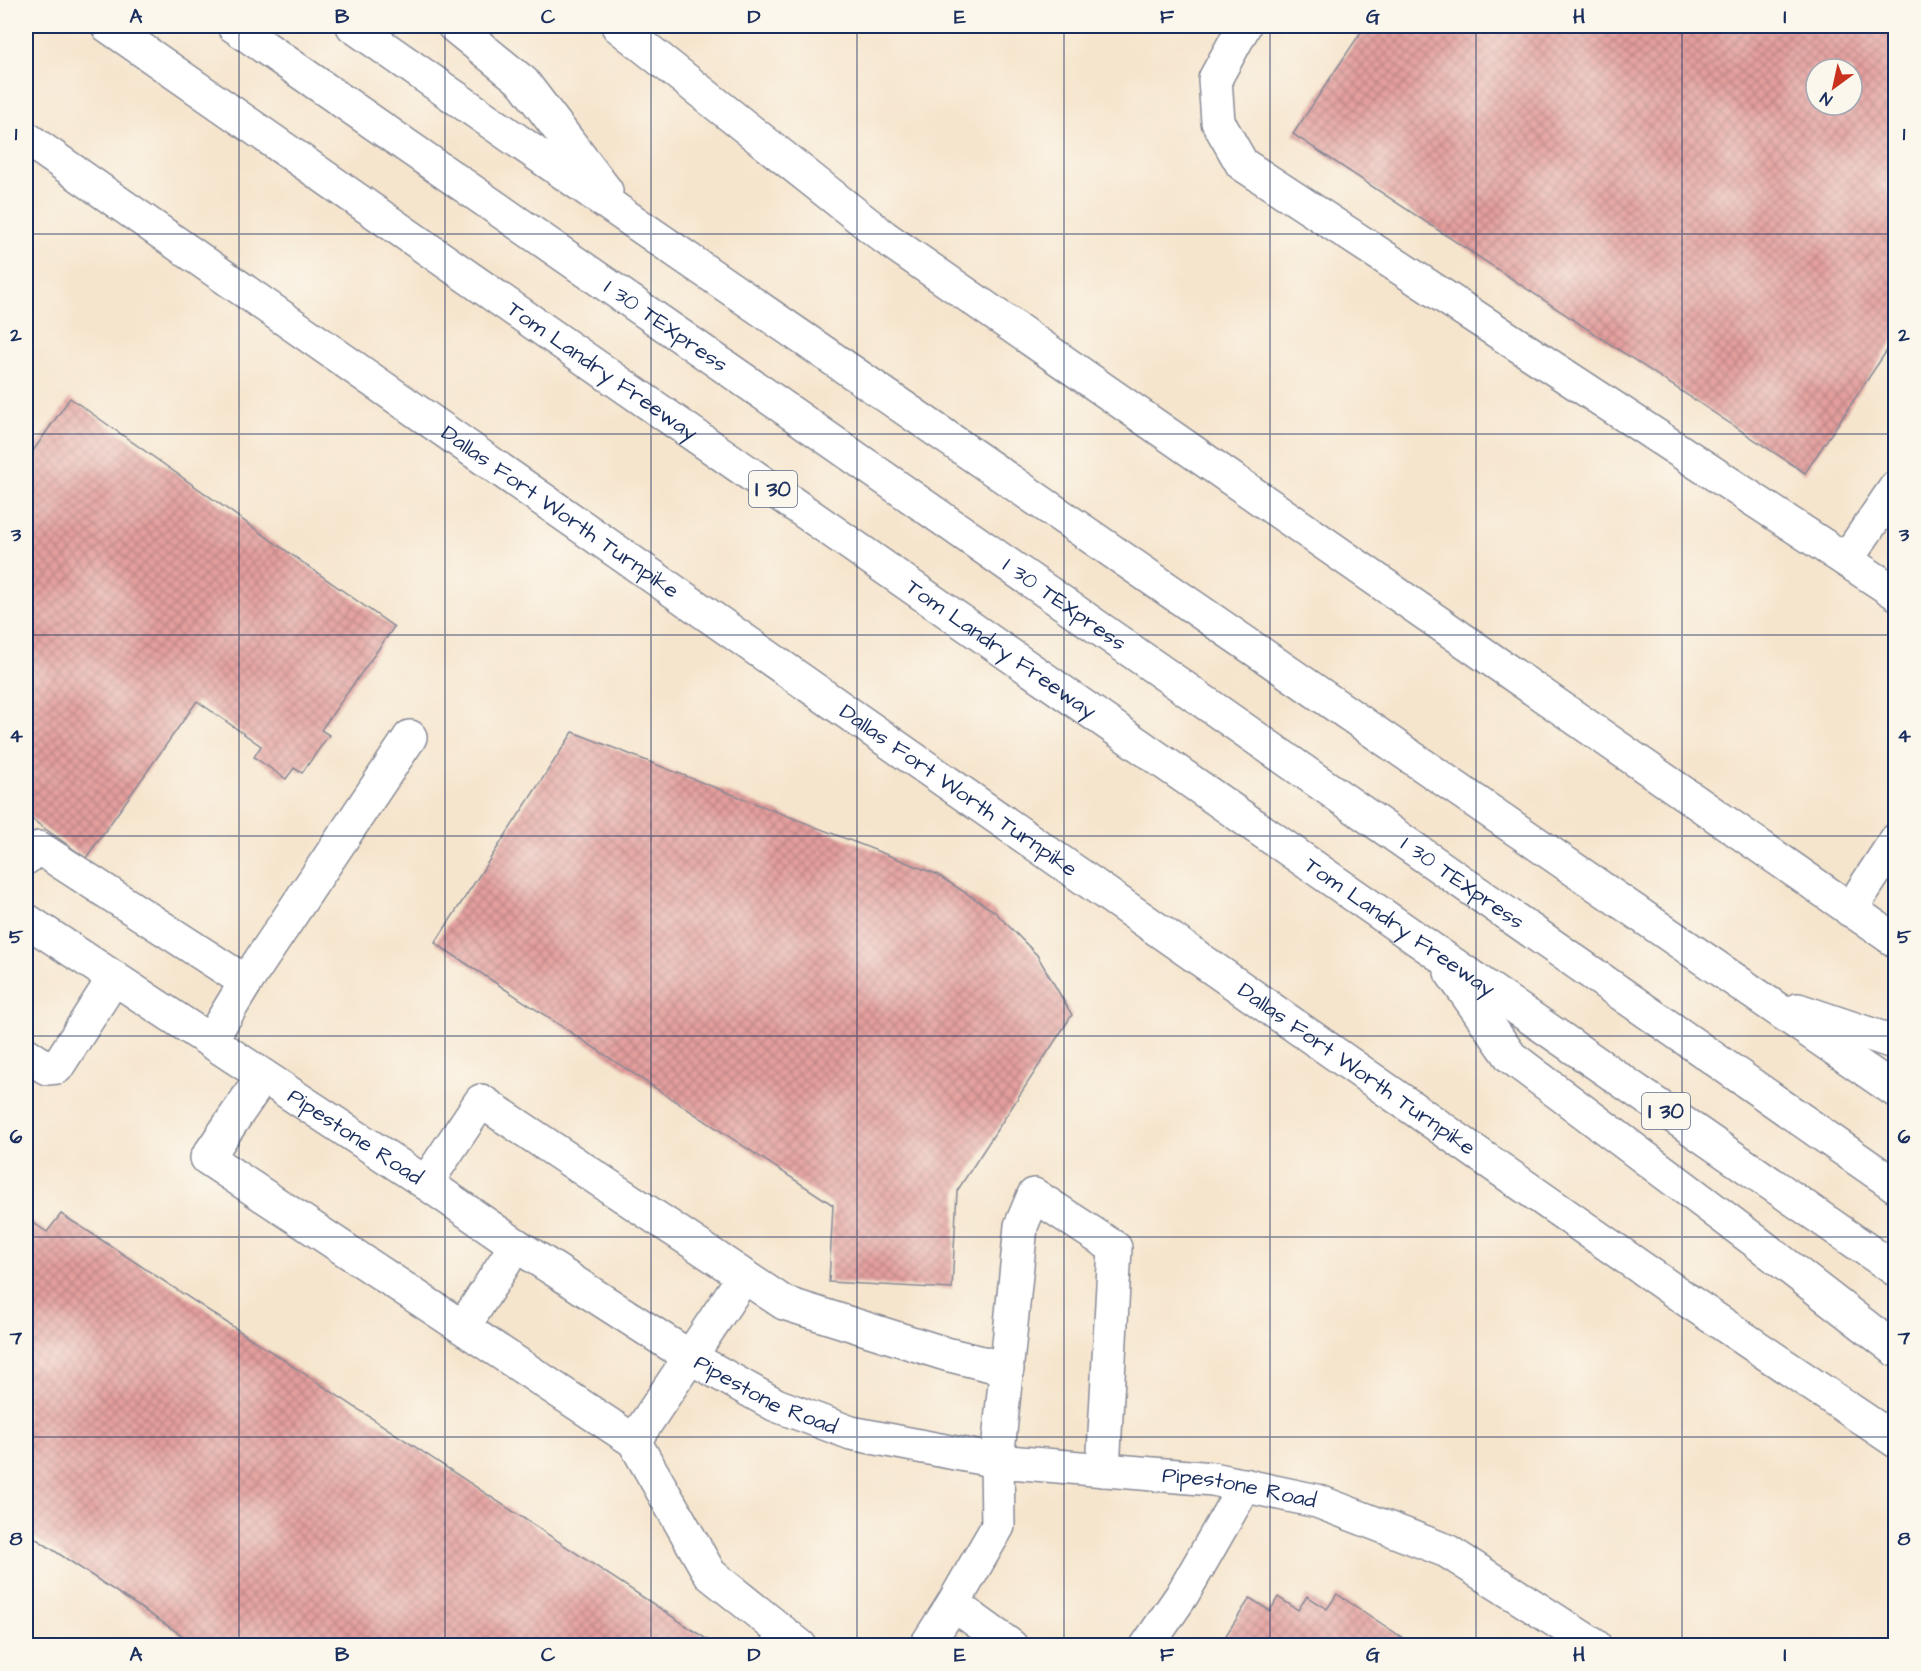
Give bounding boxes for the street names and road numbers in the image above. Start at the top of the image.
street label: I 30 TEXpress [598,272,734,380]
street label: Tom Landry Freeway [501,294,704,449]
street label: Dallas Fort Worth Turnpike [435,418,686,606]
road number: I 30 [749,471,797,507]
street label: I 30 TEXpress [997,550,1133,658]
street label: Tom Landry Freeway [900,572,1103,727]
street label: Dallas Fort Worth Turnpike [833,696,1084,884]
street label: I 30 TEXpress [1395,829,1531,937]
street label: Tom Landry Freeway [1298,850,1501,1005]
street label: Dallas Fort Worth Turnpike [1232,975,1482,1163]
street label: Pipestone Road [281,1081,429,1192]
road number: I 30 [1642,1093,1690,1129]
street label: Pipestone Road [689,1347,842,1442]
street label: Pipestone Road [1161,1459,1319,1516]

